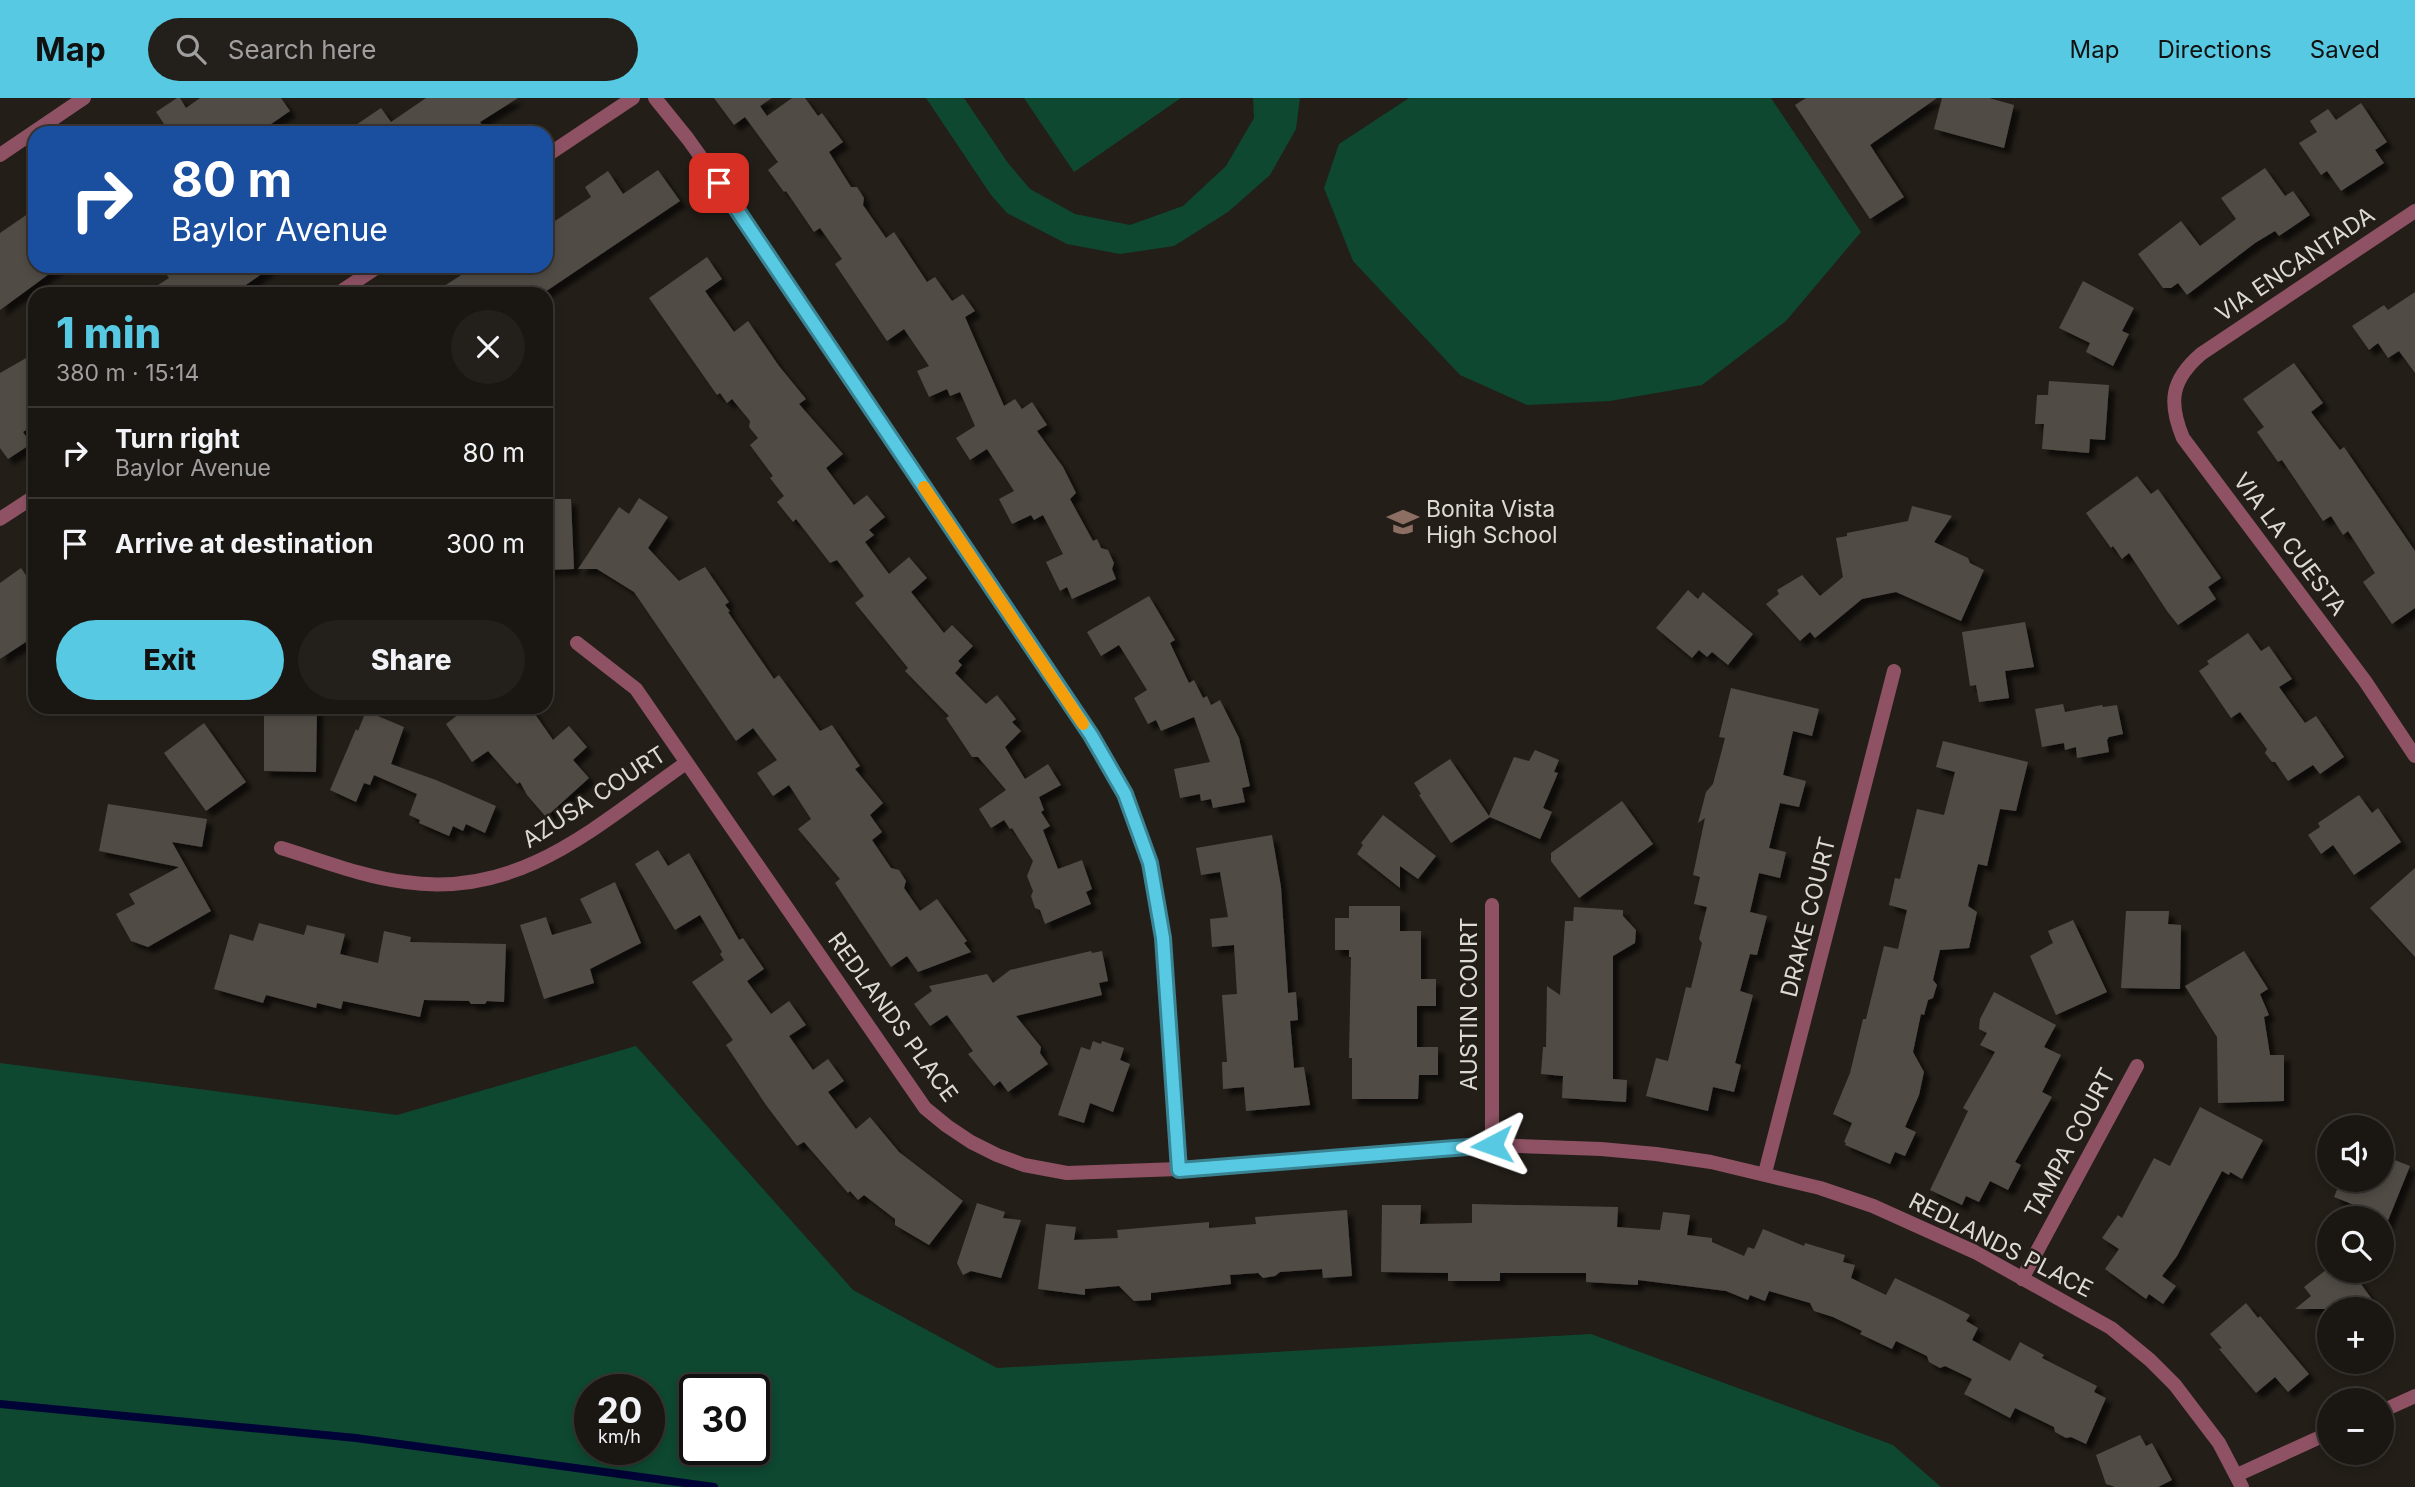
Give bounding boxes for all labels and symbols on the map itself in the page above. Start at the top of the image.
pin [689,153,749,213]
street label: VIA ENCANTADA [2210,200,2380,327]
street label: VIA LA CUESTA [2227,467,2353,621]
place label: Bonita Vista High School [1426,495,1558,549]
school or university icon: Bonita Vista High School [1386,505,1420,539]
street label: AZUSA COURT [517,740,671,854]
street label: DRAKE COURT [1775,834,1841,1000]
street label: AUSTIN COURT [1455,917,1483,1091]
street label: REDLANDS PLACE [822,927,964,1107]
street label: TAMPA COURT [2019,1063,2121,1223]
position arrow [1455,1108,1529,1182]
street label: REDLANDS PLACE [1904,1187,2098,1303]
speed limit sign: 30 [679,1374,770,1465]

